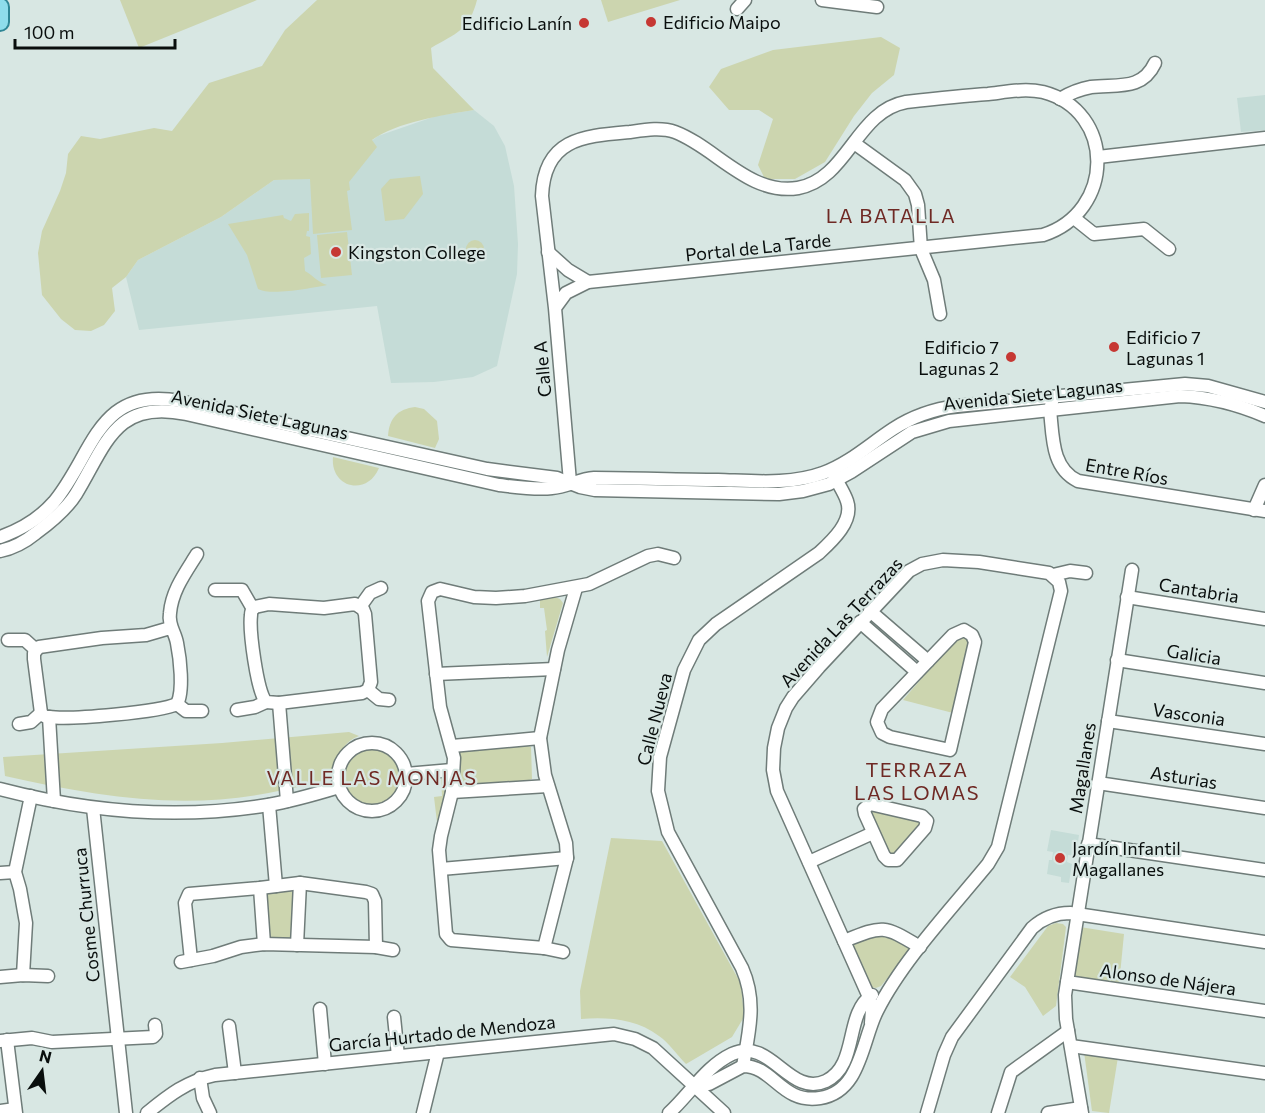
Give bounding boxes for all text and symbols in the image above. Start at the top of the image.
place label: Edificio Maipo [663,11,781,33]
scale bar [15,12,176,50]
place label: Edificio Lanín [462,12,572,34]
marker: Edificio Maipo [644,15,658,29]
marker: Edificio Lanín [577,16,591,30]
text: 100 m [24,21,74,43]
district label: LA BATALLA [826,203,956,227]
street label: Portal de La Tarde [684,228,832,266]
place label: Kingston College [348,241,485,263]
marker: Kingston College [329,245,343,259]
place label: Edificio 7 Lagunas 1 [1126,326,1205,369]
place label: Edificio 7 Lagunas 2 [918,336,999,379]
street label: Calle A [529,340,555,398]
marker: Edificio 7 Lagunas 1 [1107,340,1121,354]
marker: Edificio 7 Lagunas 2 [1004,350,1018,364]
street label: Avenida Siete Lagunas [942,374,1124,414]
street label: Avenida Siete Lagunas [169,384,351,444]
street label: Entre Ríos [1084,453,1170,489]
street label: Avenida Las Terrazas [775,553,907,691]
street label: Cantabria [1157,573,1241,607]
street label: Galicia [1165,639,1223,669]
street label: Calle Nueva [632,670,676,768]
street label: Vasconia [1151,698,1227,730]
street label: Magallanes [1064,721,1100,815]
district label: TERRAZA LAS LOMAS [854,757,980,804]
street label: Asturias [1149,761,1219,793]
district label: VALLE LAS MONJAS [266,765,478,789]
place label: Jardín Infantil Magallanes [1072,837,1181,880]
street label: Cosme Churruca [68,847,104,983]
marker: Jardín Infantil Magallanes [1053,851,1067,865]
street label: Alonso de Nájera [1099,959,1237,999]
street label: García Hurtado de Mendoza [328,1010,556,1056]
north arrow [12,1041,72,1101]
text: N [38,1045,54,1067]

